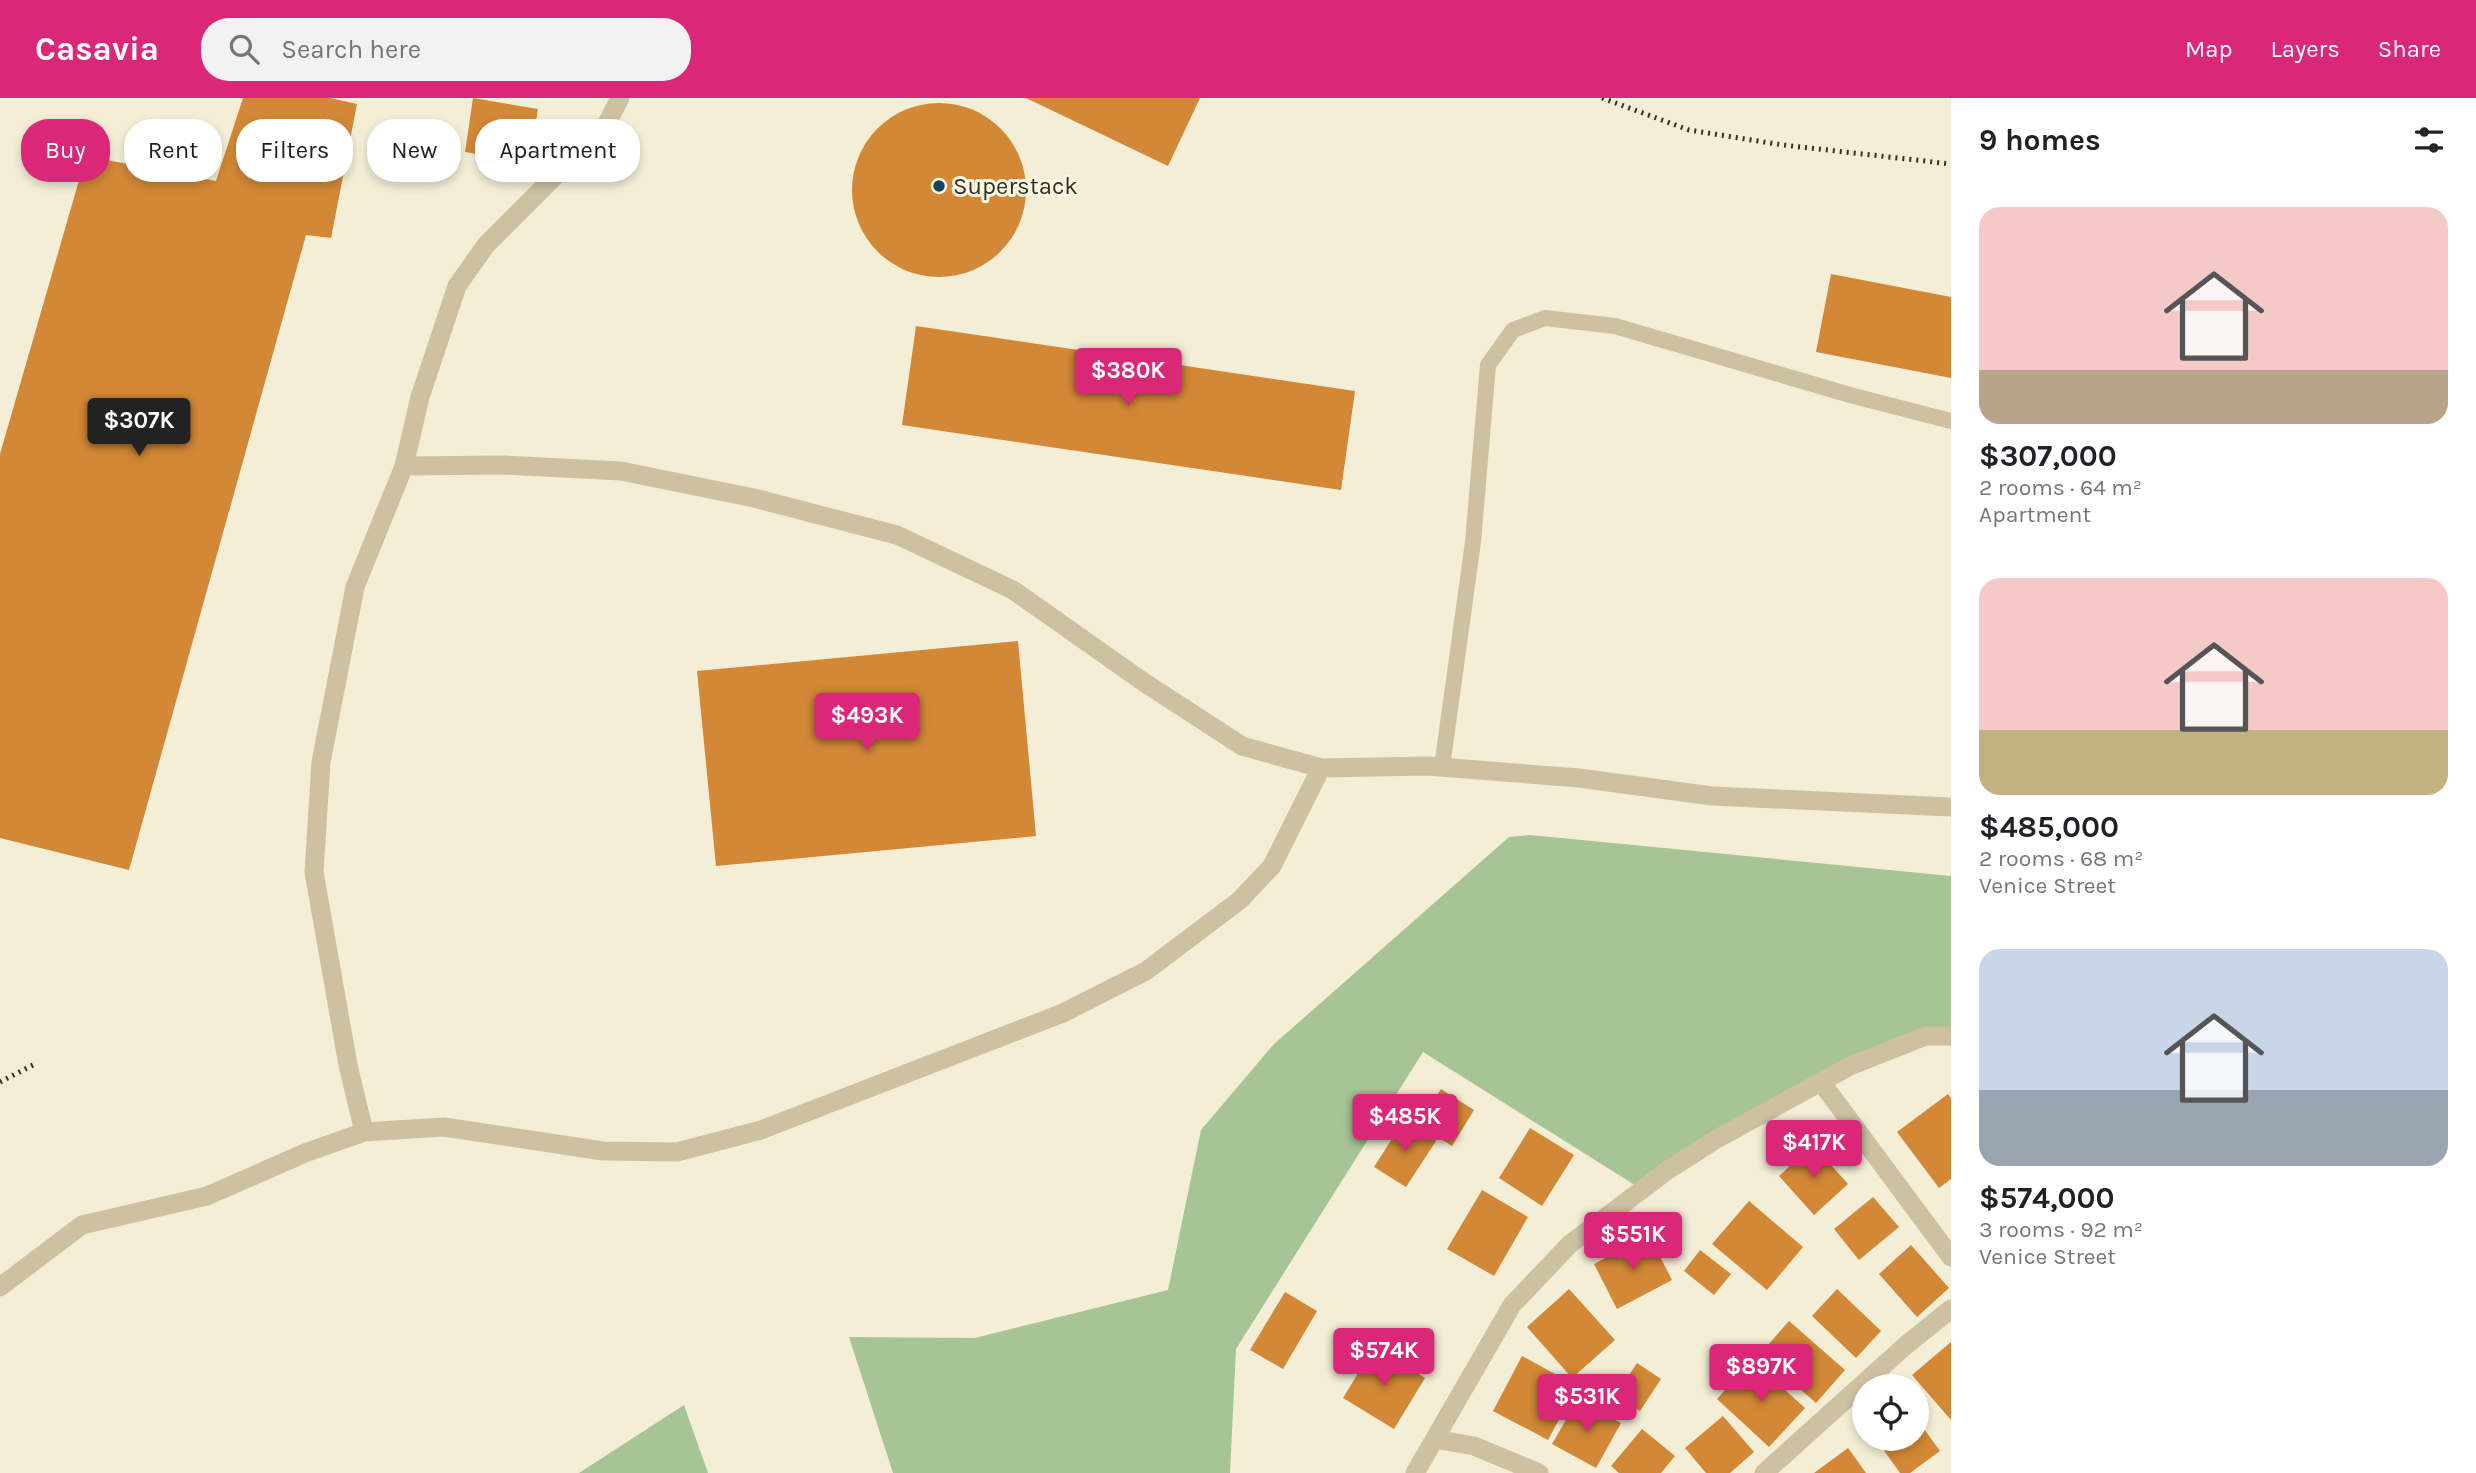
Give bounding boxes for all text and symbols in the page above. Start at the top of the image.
search box [201,18,691,81]
text: Casavia [35,30,159,68]
icon: search [225,30,263,68]
text: Search here [281,34,421,65]
text: Map [2185,35,2233,63]
text: Layers [2271,35,2340,63]
text: Share [2378,35,2441,63]
chip: Buy [21,119,110,182]
chip: Rent [124,119,222,182]
chip: Filters [236,119,353,182]
chip: New [367,119,461,182]
chip: Apartment [475,119,640,182]
icon: filters [2410,121,2448,159]
text: 9 homes [1979,122,2101,158]
place label: Superstack [953,172,1078,200]
marker: Superstack [931,178,947,194]
icon: home [2151,253,2277,379]
pin: $380K [1079,348,1177,408]
text: $380K [1091,357,1165,384]
pin: $307K [90,398,188,458]
text: $307K [103,407,175,434]
text: $307,000 [1979,438,2117,474]
text: 2 rooms · 64 m² [1979,474,2142,501]
text: Apartment [1979,501,2091,528]
icon: home [2151,624,2277,750]
pin: $493K [818,694,916,753]
text: $493K [831,702,903,729]
text: $485,000 [1979,809,2119,845]
text: 2 rooms · 68 m² [1979,845,2143,872]
text: Venice Street [1979,872,2116,899]
icon: home [2151,995,2277,1121]
pin: $485K [1356,1094,1454,1154]
text: $485K [1369,1103,1441,1130]
pin: $417K [1765,1121,1863,1180]
text: $417K [1782,1129,1846,1156]
text: $574,000 [1979,1180,2114,1216]
pin: $551K [1584,1212,1682,1272]
text: 3 rooms · 92 m² [1979,1216,2143,1243]
text: $551K [1600,1221,1666,1248]
text: Venice Street [1979,1243,2116,1270]
pin: $574K [1335,1328,1433,1388]
text: $574K [1349,1337,1419,1364]
pin: $897K [1712,1344,1810,1404]
text: $897K [1725,1353,1797,1380]
pin: $531K [1538,1374,1636,1434]
map controls [1852,1374,1929,1451]
button: locate [1852,1374,1929,1451]
text: $531K [1554,1383,1620,1410]

